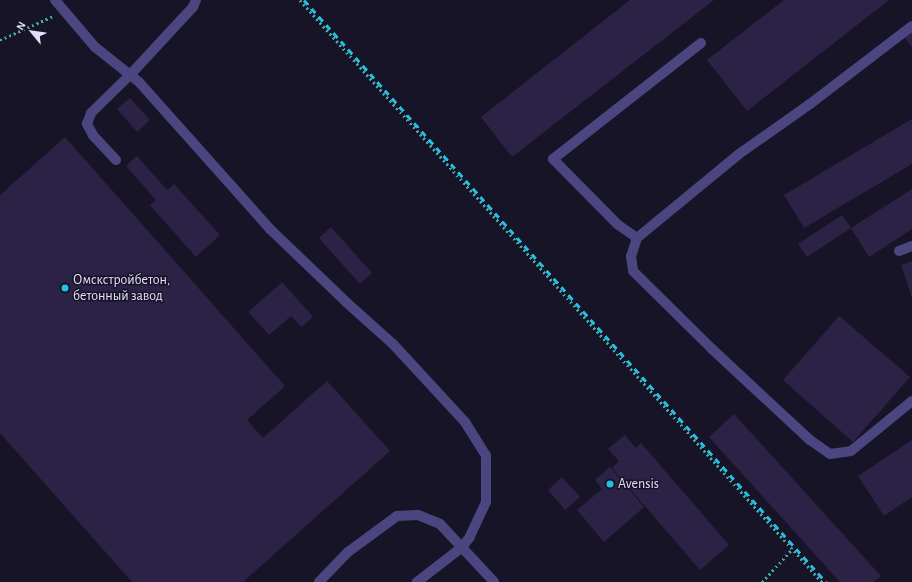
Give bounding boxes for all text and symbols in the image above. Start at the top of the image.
north arrow [12,12,52,52]
text: N [14,20,28,32]
place label: Омскстройбетон, бетонный завод [73,272,170,304]
marker: Омскстройбетон, бетонный завод [60,283,70,293]
place label: Avensis [618,476,659,492]
marker: Avensis [605,479,615,489]

